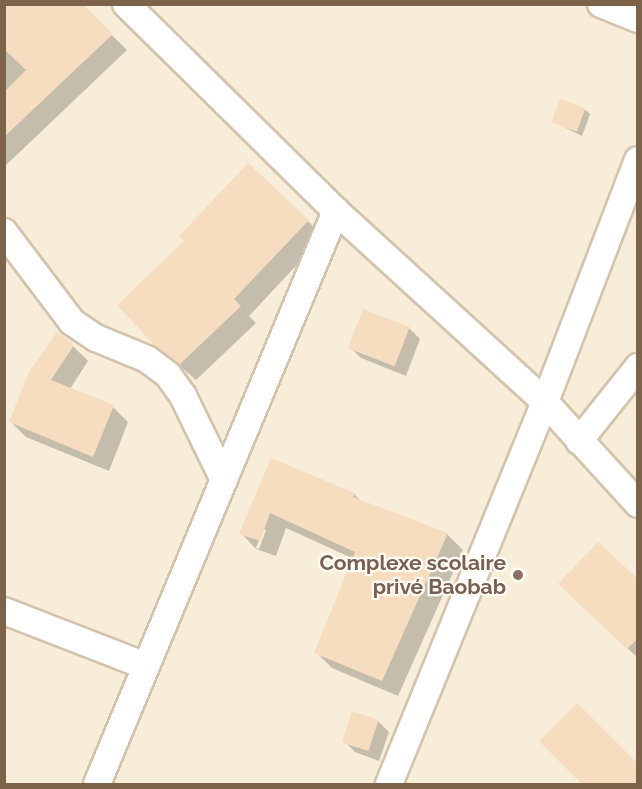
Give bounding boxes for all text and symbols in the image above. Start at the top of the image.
place label: Complexe scolaire privé Baobab [319,550,506,600]
marker: Complexe scolaire privé Baobab [511,568,525,582]

